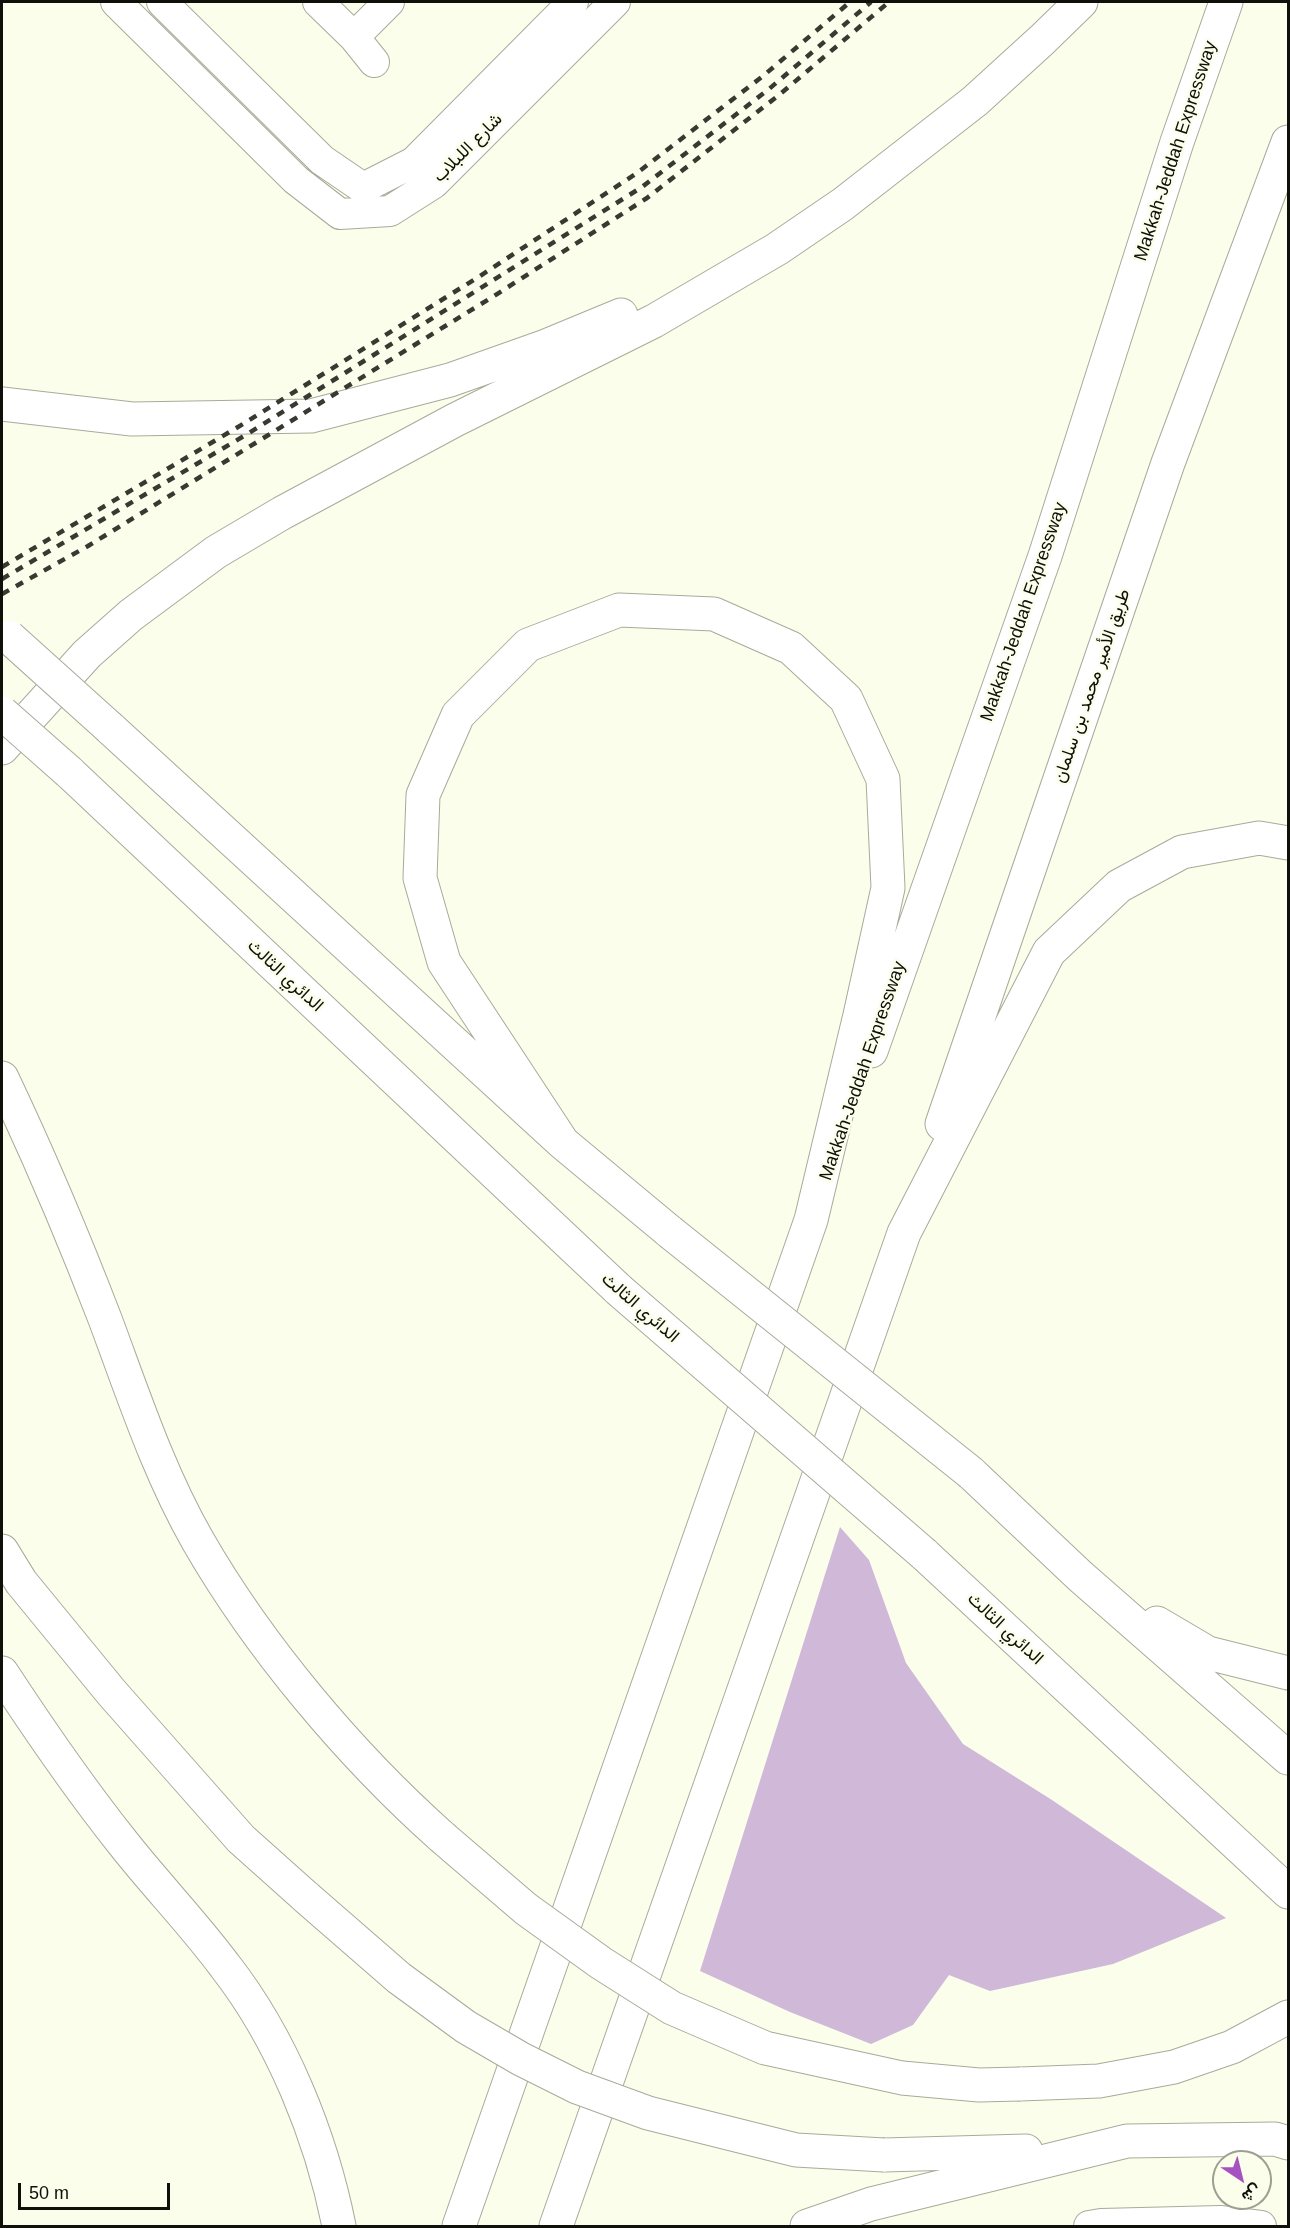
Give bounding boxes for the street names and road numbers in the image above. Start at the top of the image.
street label: Makkah-Jeddah Expressway [1130,38,1222,264]
street label: شارع اللبلاب [429,109,507,187]
street label: Makkah-Jeddah Expressway [976,500,1072,724]
street label: طريق الأمير محمد بن سلمان [1049,586,1135,786]
street label: الدائري الثالث [242,935,328,1017]
street label: Makkah-Jeddah Expressway [815,959,911,1183]
street label: الدائري الثالث [597,1268,683,1348]
street label: الدائري الثالث [962,1588,1048,1670]

